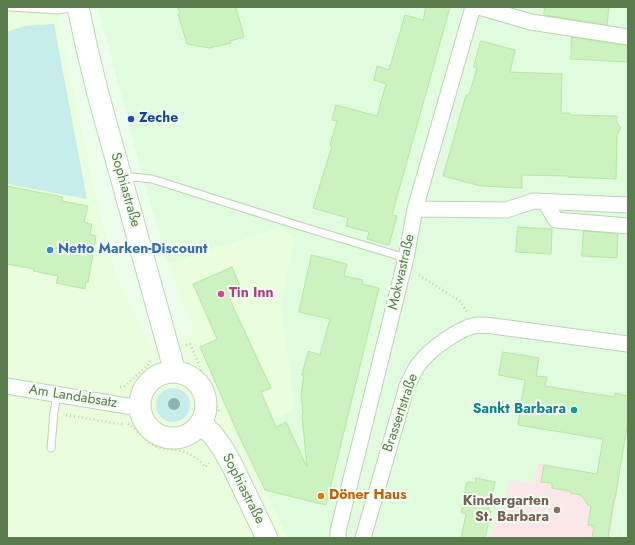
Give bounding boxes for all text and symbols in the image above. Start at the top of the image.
place label: Zeche [139,111,178,127]
marker: Zeche [126,114,136,124]
street label: Sophiastraße [106,151,144,229]
street label: Mokwastraße [385,232,419,312]
place label: Netto Marken-Discount [58,242,208,258]
marker: Netto Marken-Discount [45,245,55,255]
place label: Tin Inn [229,286,274,302]
marker: Tin Inn [216,289,226,299]
street label: Brassertstraße [380,372,422,454]
street label: Am Landabsatz [27,382,119,412]
place label: Sankt Barbara [473,402,566,418]
marker: Sankt Barbara [569,405,579,415]
street label: Sophiastraße [218,451,268,527]
place label: Döner Haus [329,488,407,504]
marker: Döner Haus [316,491,326,501]
place label: Kindergarten St. Barbara [463,494,549,526]
marker: Kindergarten St. Barbara [552,505,562,515]

